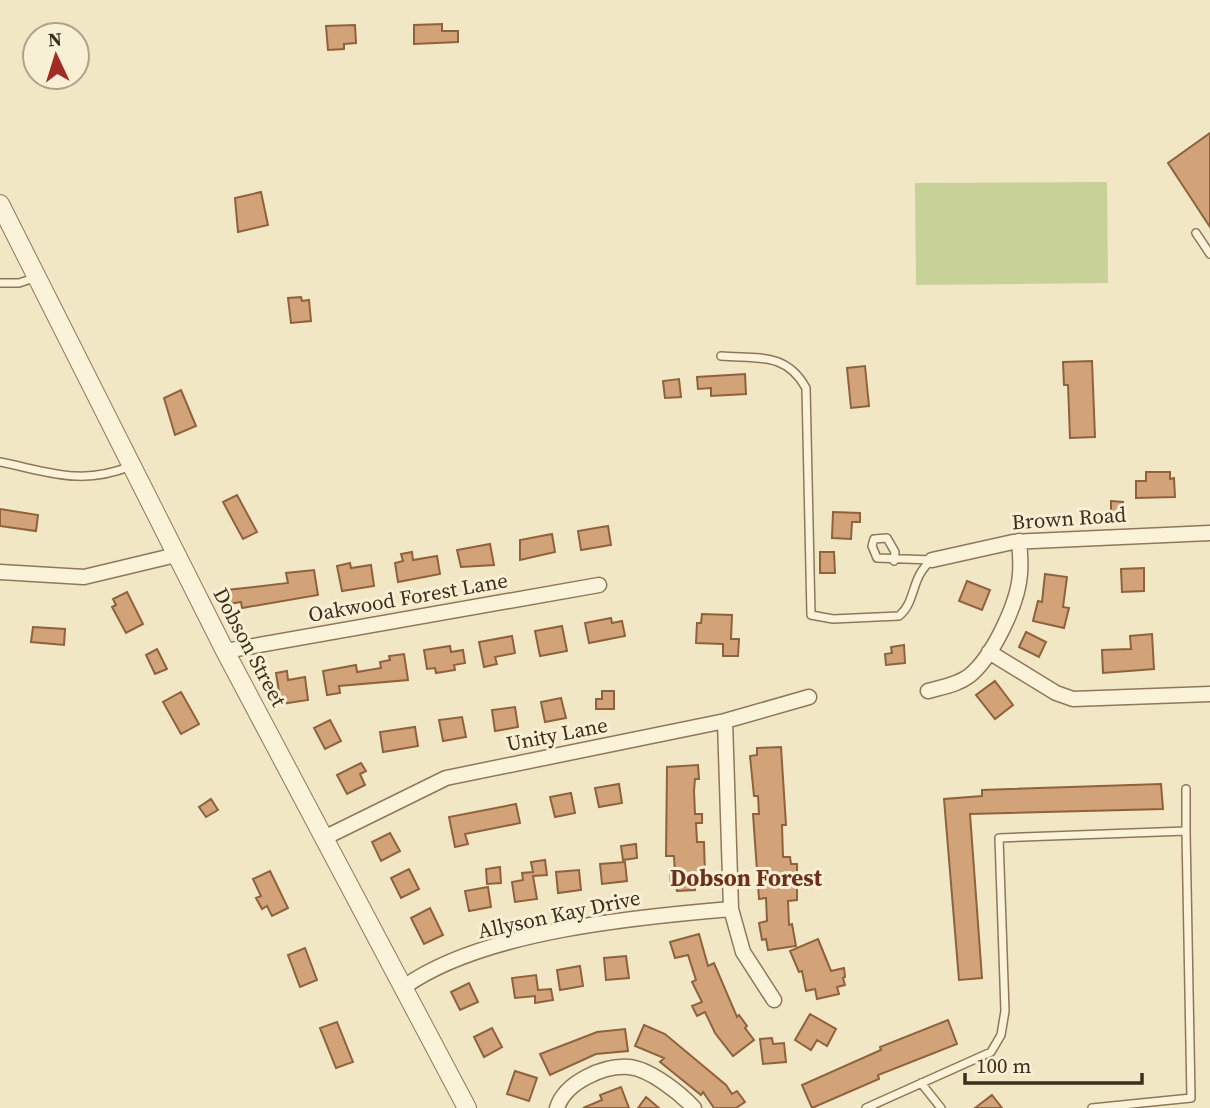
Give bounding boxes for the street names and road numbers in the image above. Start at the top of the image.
street label: Brown Road [1011,500,1127,536]
street label: Oakwood Forest Lane [306,565,510,629]
street label: Dobson Street [206,582,294,712]
street label: Unity Lane [504,710,610,758]
street label: Allyson Kay Drive [475,883,643,945]

